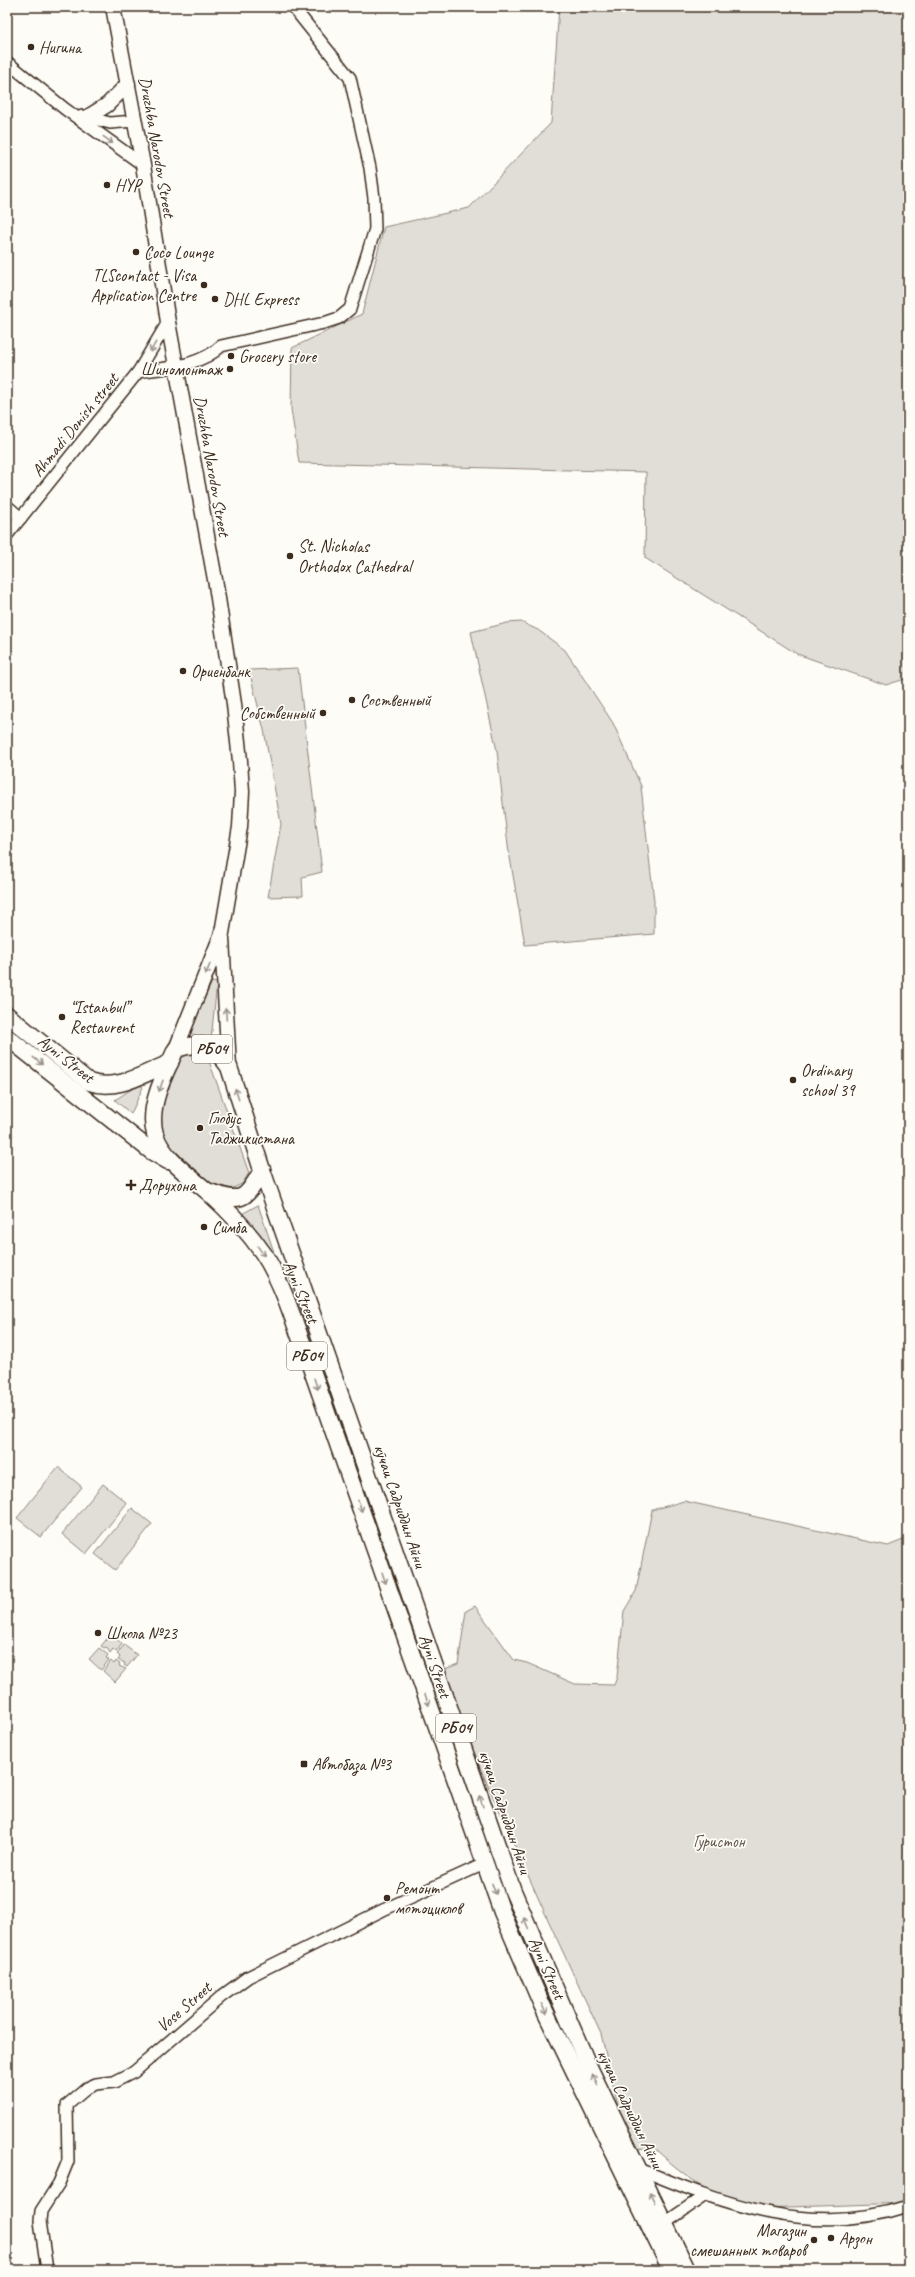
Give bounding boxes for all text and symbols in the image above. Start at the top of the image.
place label: Нигина [39,37,83,58]
marker: Нигина [26,42,36,52]
street label: Druzhba Narodov Street [134,75,180,221]
one-way arrow [103,136,114,144]
place label: HYP [115,175,144,196]
marker: HYP [102,180,112,190]
place label: Coco Lounge [144,242,214,263]
marker: Coco Lounge [131,247,141,257]
place label: TLScontact - Visa Application Centre [91,265,197,306]
marker: TLScontact - Visa Application Centre [199,280,209,290]
place label: DHL Express [223,289,300,310]
marker: DHL Express [210,294,220,304]
one-way arrow [149,341,157,353]
place label: Grocery store [239,346,317,367]
marker: Grocery store [226,351,236,361]
place label: Шиномонтаж [141,359,224,380]
marker: Шиномонтаж [225,364,235,374]
street label: Ahmadi Donish street [27,367,125,481]
street label: Druzhba Narodov Street [189,394,235,540]
place label: St. Nicholas Orthodox Cathedral [298,536,414,577]
marker: St. Nicholas Orthodox Cathedral [285,551,295,561]
place label: Ориенбанк [191,661,251,682]
marker: Ориенбанк [178,666,188,676]
place label: Соственный [360,690,432,711]
marker: Соственный [347,695,357,705]
place label: Собственный [240,703,316,724]
marker: Собственный [318,708,328,718]
one-way arrow [203,962,211,974]
place label: “Istanbul” Restaurent [70,997,136,1038]
one-way arrow [222,1008,230,1021]
marker: “Istanbul” Restaurent [57,1012,67,1022]
street label: Ayni Street [34,1030,100,1089]
road number: РБ04 [192,1035,232,1063]
one-way arrow [32,1057,43,1065]
place label: Ordinary school 39 [801,1060,856,1101]
marker: Ordinary school 39 [788,1075,798,1085]
one-way arrow [157,1079,164,1092]
one-way arrow [233,1087,240,1100]
place label: Глобус Таджикистана [208,1108,295,1149]
marker: Глобус Таджикистана [195,1123,205,1133]
place label: Дорухона [139,1175,197,1196]
marker: Дорухона [126,1180,136,1190]
place label: Симба [212,1217,247,1238]
marker: Симба [199,1222,209,1232]
one-way arrow [257,1246,265,1257]
street label: Ayni Street [278,1258,324,1329]
road number: РБ04 [287,1342,327,1370]
one-way arrow [313,1377,321,1389]
street label: кӯчаи Садриддин Айни [369,1441,432,1572]
one-way arrow [356,1500,364,1512]
one-way arrow [381,1571,389,1583]
place label: Школа №23 [106,1623,178,1644]
marker: Школа №23 [93,1628,103,1638]
street label: Ayni Street [414,1631,456,1703]
one-way arrow [424,1694,432,1706]
road number: РБ04 [436,1714,476,1742]
street label: кӯчаи Садриддин Айни [474,1747,537,1878]
place label: Автобаза №3 [312,1754,393,1776]
marker: Автобаза №3 [299,1759,309,1769]
one-way arrow [477,1795,485,1807]
park label: Гуристон [693,1831,746,1852]
place label: Ремонт мотоциклов [395,1878,465,1919]
one-way arrow [490,1883,498,1895]
marker: Ремонт мотоциклов [382,1893,392,1903]
one-way arrow [522,1917,530,1929]
street label: Ayni Street [524,1934,571,2004]
street label: Vose Street [152,1976,218,2037]
one-way arrow [541,2003,548,2015]
street label: кӯчаи Садриддин Айни [592,2046,669,2173]
one-way arrow [591,2075,598,2087]
one-way arrow [648,2191,655,2203]
place label: Магазин смешанных товаров [690,2220,809,2261]
place label: Арзон [839,2228,874,2250]
marker: Арзон [826,2233,836,2243]
marker: Магазин смешанных товаров [809,2235,819,2245]

